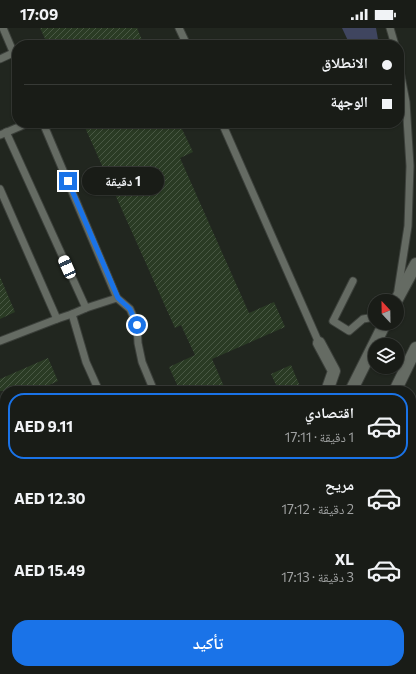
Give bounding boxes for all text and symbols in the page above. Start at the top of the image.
text: 17:09 [20,5,58,23]
text: الانطلاق [322,53,368,71]
text: الوجهة [330,92,368,110]
callout: 1 دقيقة [82,167,164,195]
route end [59,172,77,190]
text: 1 دقيقة [105,173,141,189]
car [57,254,77,280]
north arrow [368,294,404,330]
map controls [368,294,404,374]
route start [128,316,146,334]
button: layers [368,338,404,374]
text: اقتصادي [305,403,354,421]
icon: car [366,408,402,444]
text: AED 9.11 [14,417,73,435]
text: 1 دقيقة · 17:11 [285,429,354,445]
text: مريح [325,475,354,493]
icon: car [366,480,402,516]
text: AED 12.30 [14,489,86,507]
text: 2 دقيقة · 17:12 [282,501,354,517]
text: XL [335,550,354,568]
icon: car [366,552,402,588]
text: AED 15.49 [14,561,85,579]
text: 3 دقيقة · 17:13 [281,569,354,585]
button: تأكيد [12,620,404,666]

